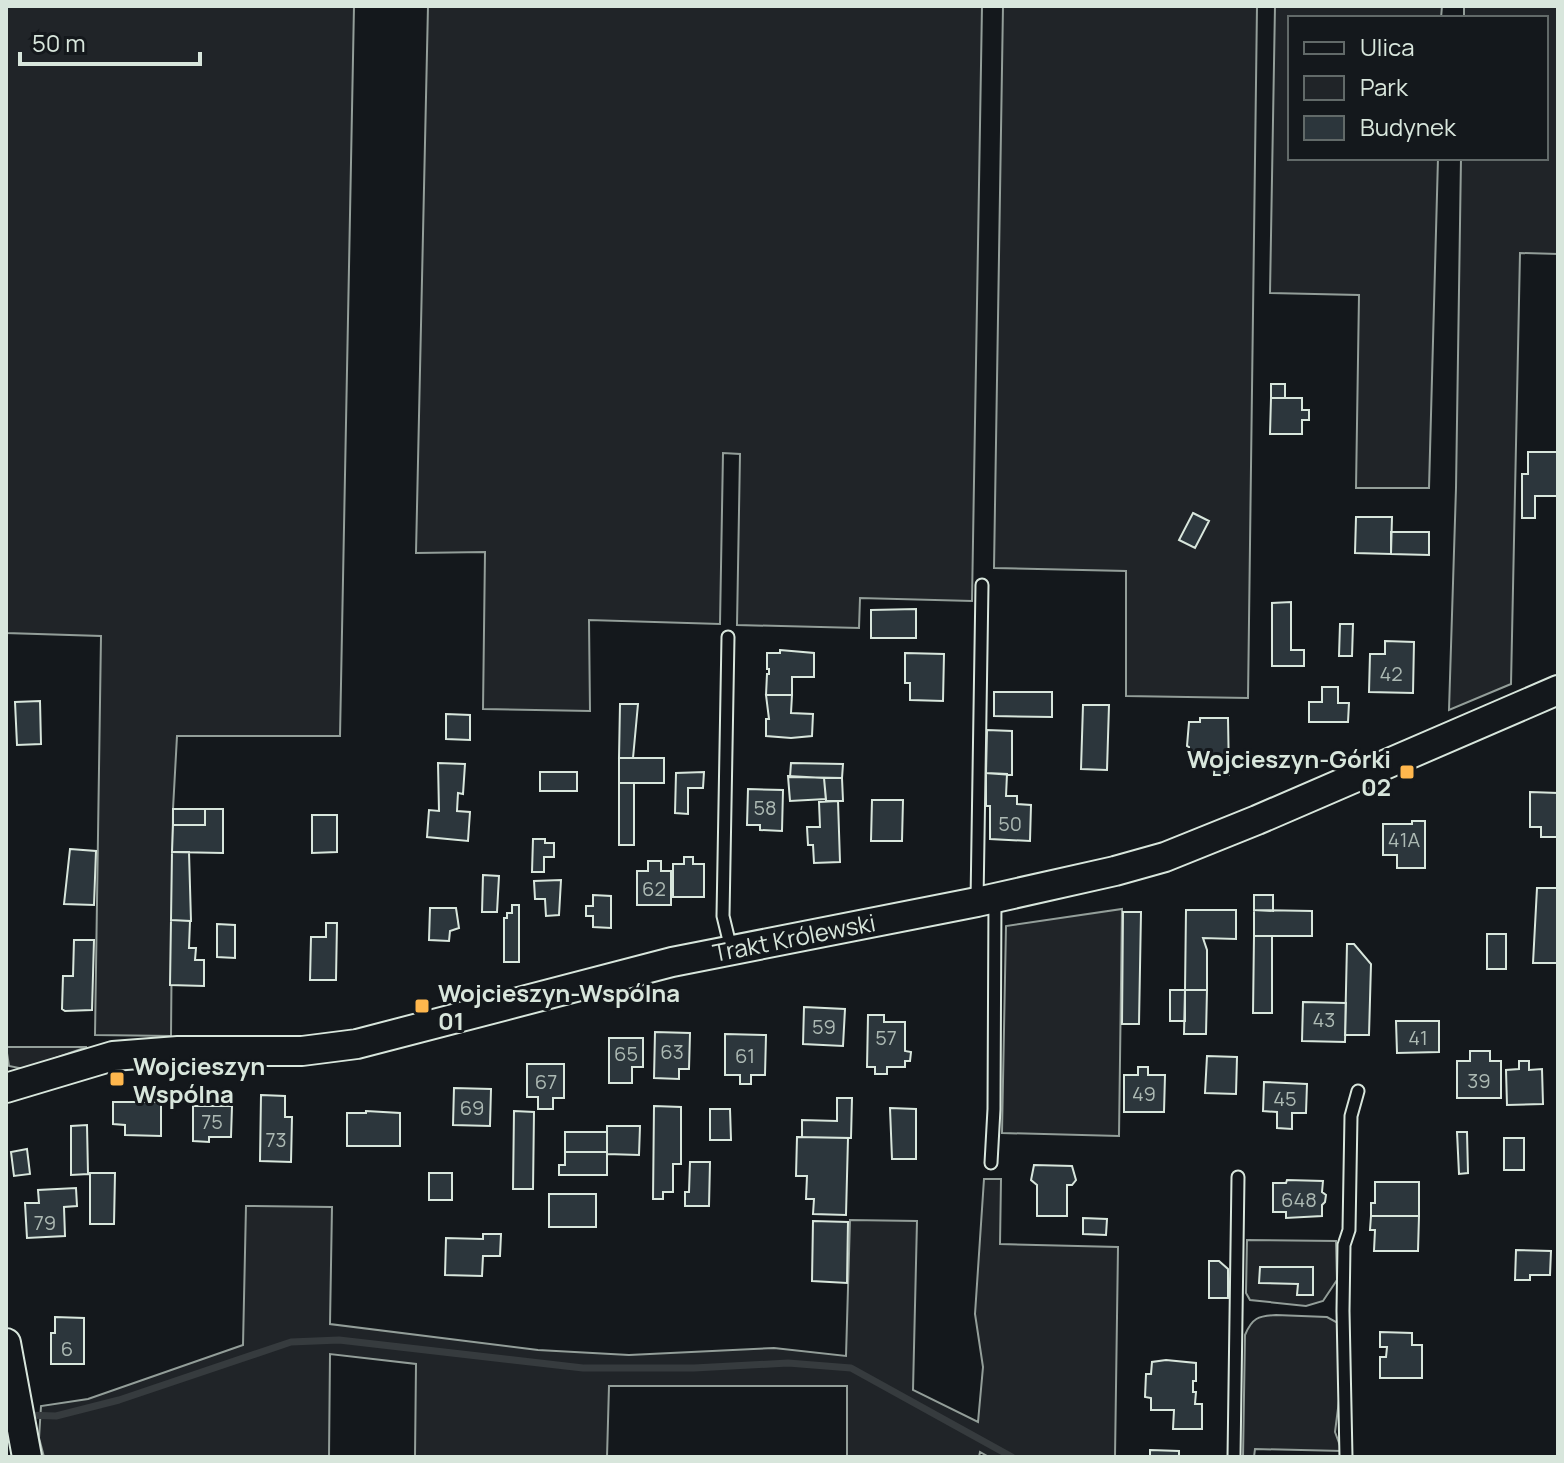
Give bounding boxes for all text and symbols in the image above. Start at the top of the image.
scale bar [20,16,200,66]
legend [1288,16,1548,160]
text: 50 m [32,26,86,59]
text: Ulica [1360,30,1415,63]
text: Park [1360,70,1409,103]
text: Budynek [1360,110,1457,143]
house number: 42 [1379,660,1403,687]
place label: Wojcieszyn-Górki 02 [1187,742,1391,803]
marker: Wojcieszyn-Górki 02 [1398,763,1416,781]
house number: 58 [753,794,777,821]
house number: 50 [998,810,1022,837]
house number: 41A [1388,826,1420,853]
house number: 62 [642,875,666,902]
street label: Trakt Królewski [710,905,878,969]
place label: Wojcieszyn-Wspólna 01 [438,976,680,1037]
marker: Wojcieszyn-Wspólna 01 [413,997,431,1015]
house number: 43 [1313,1006,1335,1033]
house number: 59 [812,1013,836,1040]
house number: 57 [875,1024,897,1051]
house number: 41 [1408,1024,1428,1051]
house number: 63 [660,1038,684,1065]
house number: 65 [614,1040,638,1067]
house number: 61 [735,1042,755,1069]
place label: Wojcieszyn Wspólna [133,1049,265,1110]
house number: 39 [1467,1067,1491,1094]
house number: 67 [535,1068,557,1095]
marker: Wojcieszyn Wspólna [108,1070,126,1088]
house number: 49 [1132,1080,1156,1107]
house number: 45 [1273,1085,1297,1112]
house number: 69 [460,1094,484,1121]
house number: 75 [201,1108,223,1135]
house number: 73 [265,1126,287,1153]
house number: 648 [1281,1186,1317,1213]
house number: 79 [34,1209,56,1236]
house number: 6 [61,1335,73,1362]

